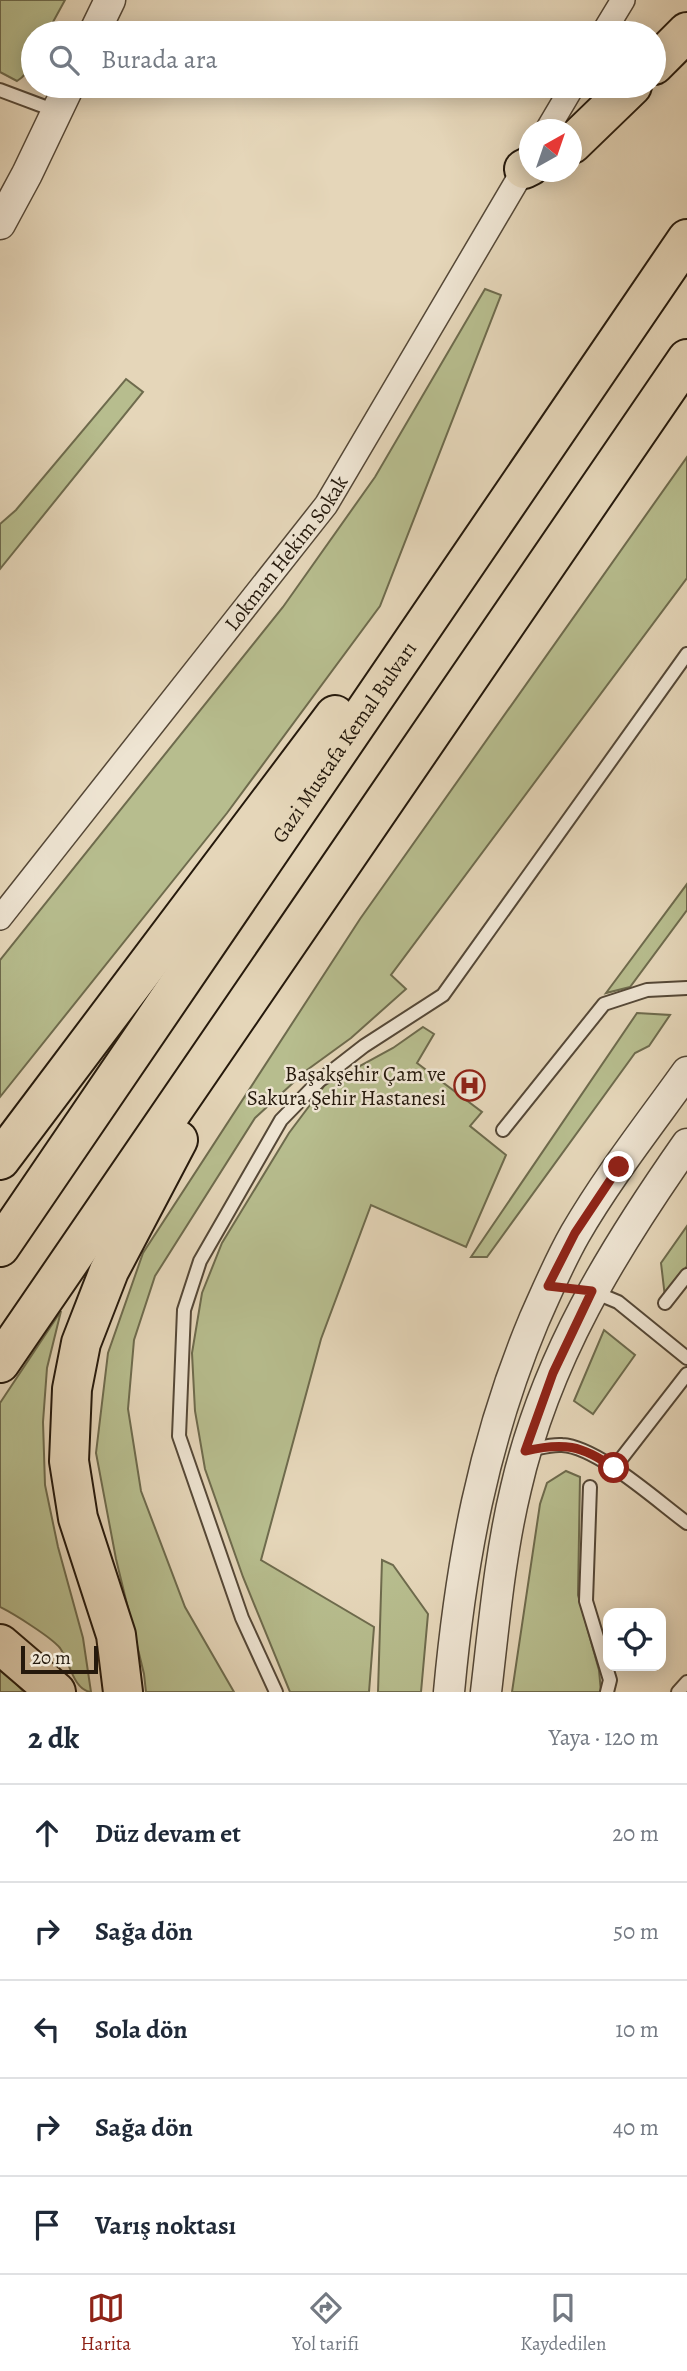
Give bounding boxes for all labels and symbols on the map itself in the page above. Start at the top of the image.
north arrow [519,119,582,182]
street label: Lokman Hekim Sokak [218,470,355,637]
street label: Gazi Mustafa Kemal Bulvarı [265,636,423,849]
place label: Başakşehir Çam ve Sakura Şehir Hastanesi [247,1060,446,1112]
hospital icon: Başakşehir Çam ve Sakura Şehir Hastanesi [452,1069,486,1103]
route end [603,1151,634,1182]
route start [598,1452,629,1483]
scale bar [21,1643,98,1675]

